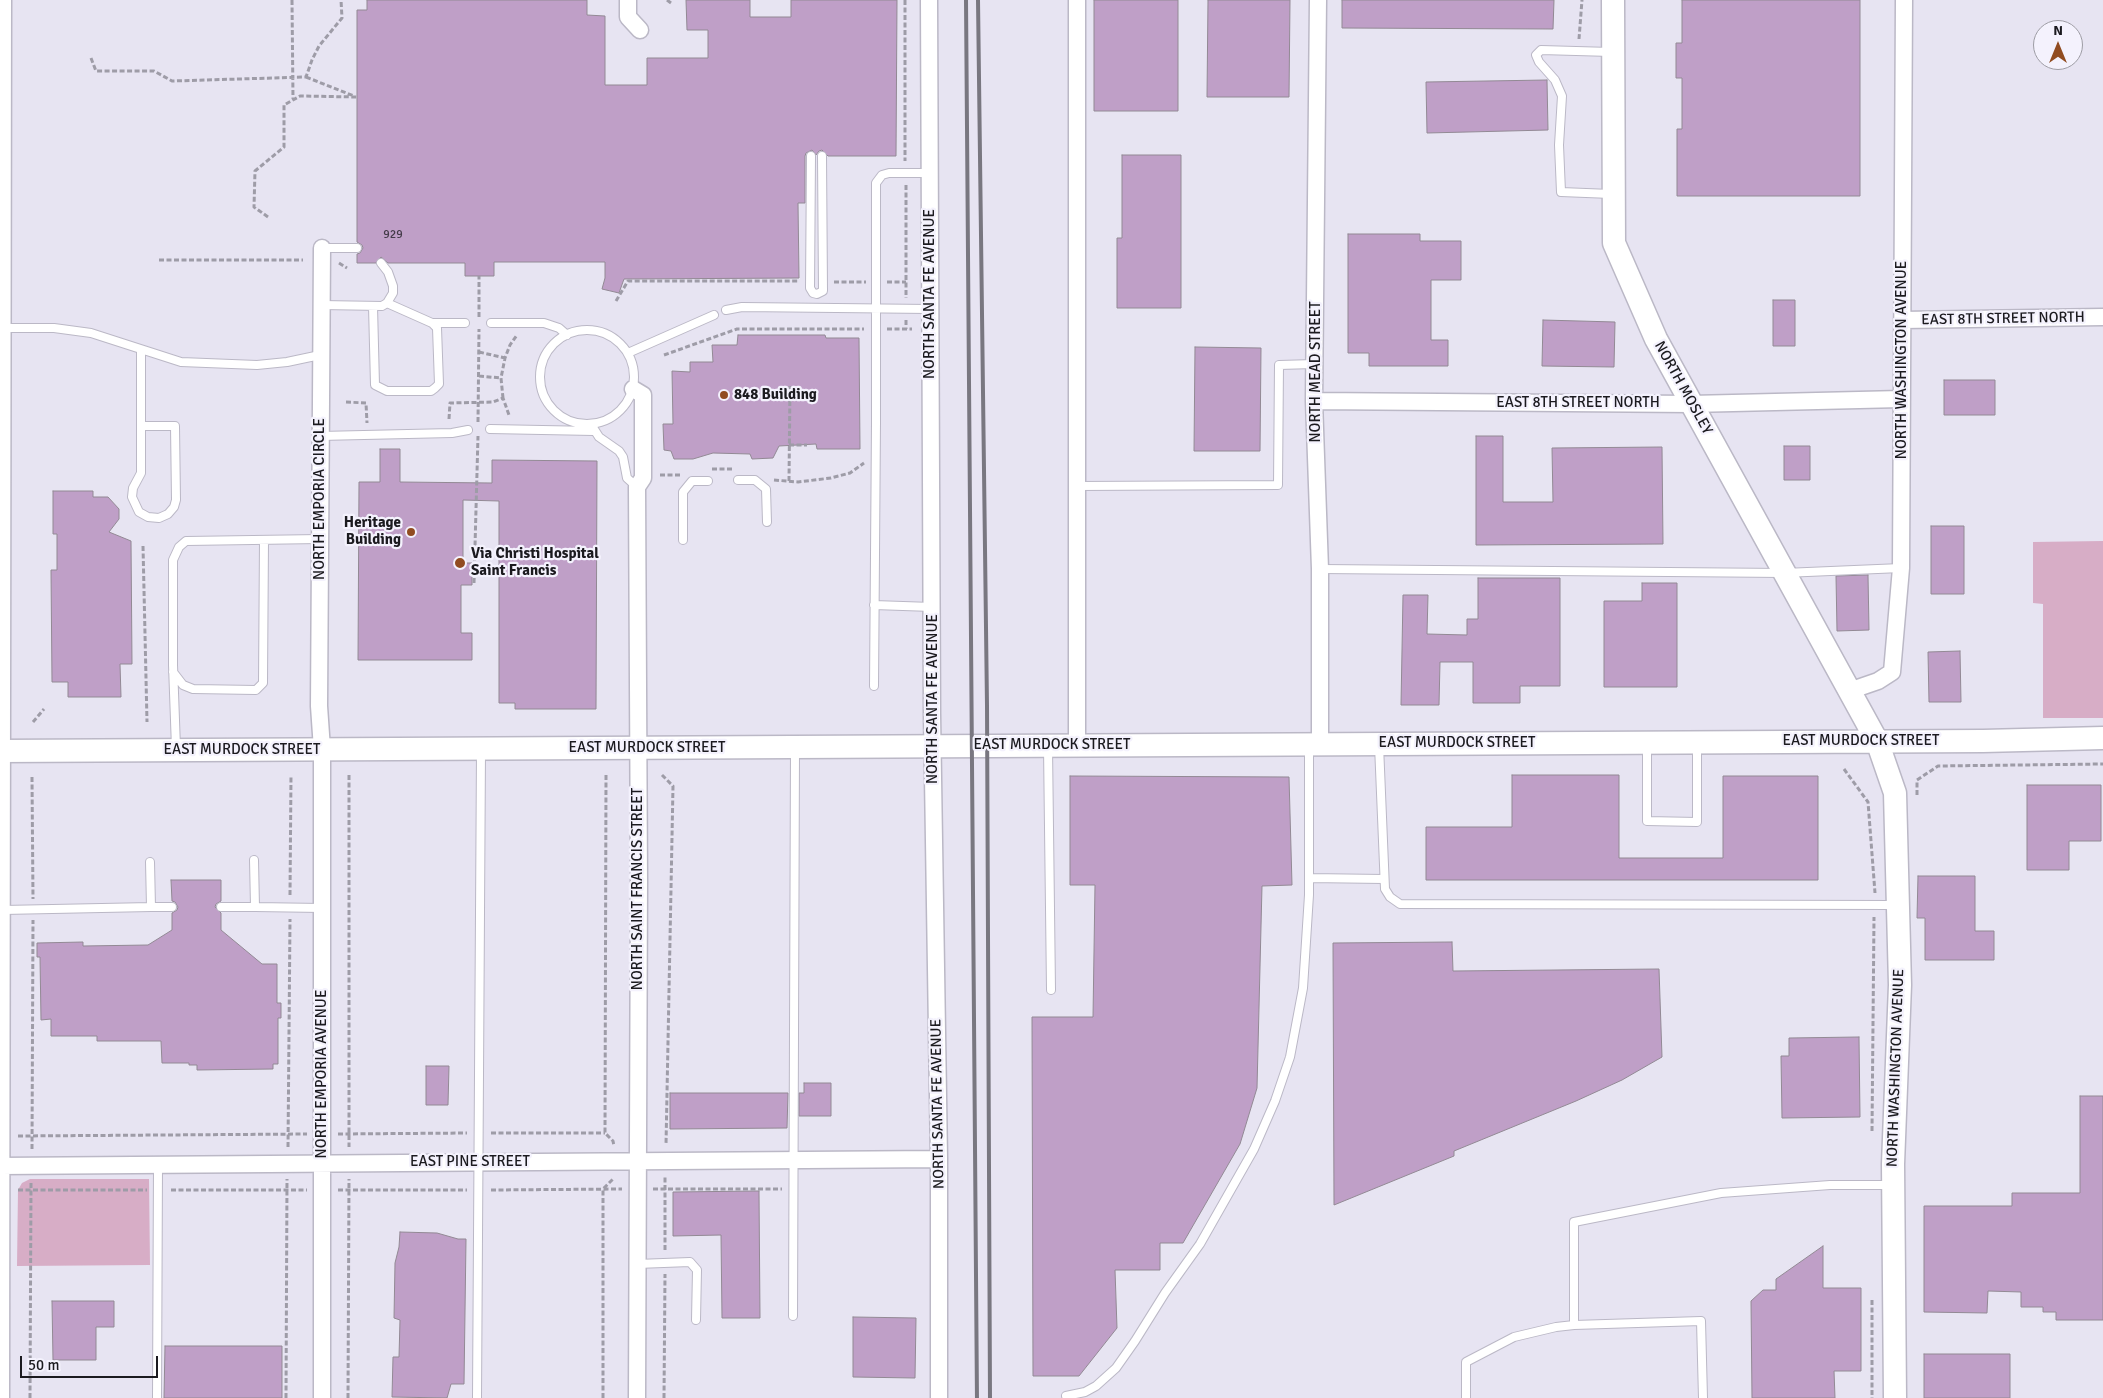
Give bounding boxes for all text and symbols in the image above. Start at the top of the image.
north arrow [2033,20,2083,70]
text: N [2053,22,2063,39]
street label: NORTH SANTA FE AVENUE [921,209,939,379]
house number: 929 [383,228,403,242]
street label: NORTH WASHINGTON AVENUE [1893,261,1911,459]
street label: NORTH MEAD STREET [1307,301,1325,443]
street label: EAST 8TH STREET NORTH [1921,309,2085,329]
street label: NORTH MOSLEY [1650,338,1716,438]
place label: 848 Building [734,386,817,404]
marker: 848 Building [718,389,730,401]
street label: EAST 8TH STREET NORTH [1496,394,1660,412]
street label: NORTH EMPORIA CIRCLE [311,418,329,580]
place label: Heritage Building [344,514,401,549]
marker: Heritage Building [405,526,417,538]
place label: Via Christi Hospital Saint Francis [471,545,599,580]
marker: Via Christi Hospital Saint Francis [453,556,467,570]
street label: NORTH SANTA FE AVENUE [924,614,942,784]
street label: EAST MURDOCK STREET [1783,732,1939,750]
street label: EAST MURDOCK STREET [1379,734,1535,752]
street label: EAST MURDOCK STREET [974,736,1130,754]
street label: EAST MURDOCK STREET [569,739,725,757]
street label: EAST MURDOCK STREET [164,741,320,759]
street label: NORTH SAINT FRANCIS STREET [629,788,647,990]
street label: NORTH WASHINGTON AVENUE [1884,969,1908,1167]
street label: NORTH EMPORIA AVENUE [313,990,331,1158]
street label: NORTH SANTA FE AVENUE [928,1019,948,1189]
street label: EAST PINE STREET [410,1153,530,1171]
scale bar [22,1346,160,1378]
text: 50 m [28,1356,59,1374]

